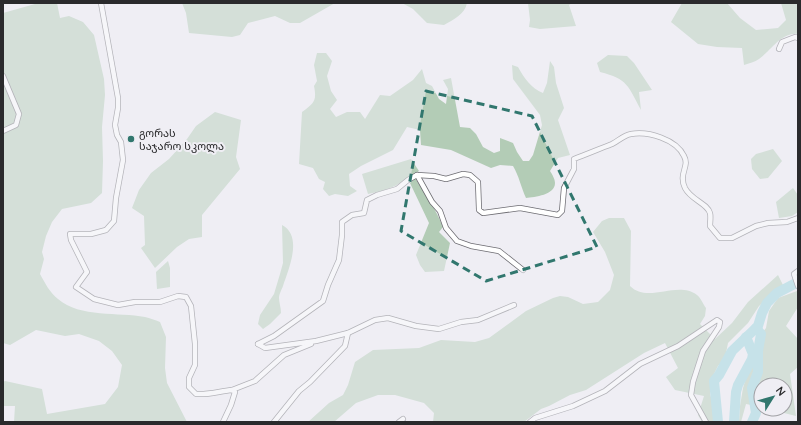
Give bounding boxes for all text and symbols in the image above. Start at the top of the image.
place label: გორას საჯარო სკოლა [139,126,224,153]
marker: გორას საჯარო სკოლა [126,134,136,144]
north arrow [753,377,793,417]
text: N [773,384,789,398]

